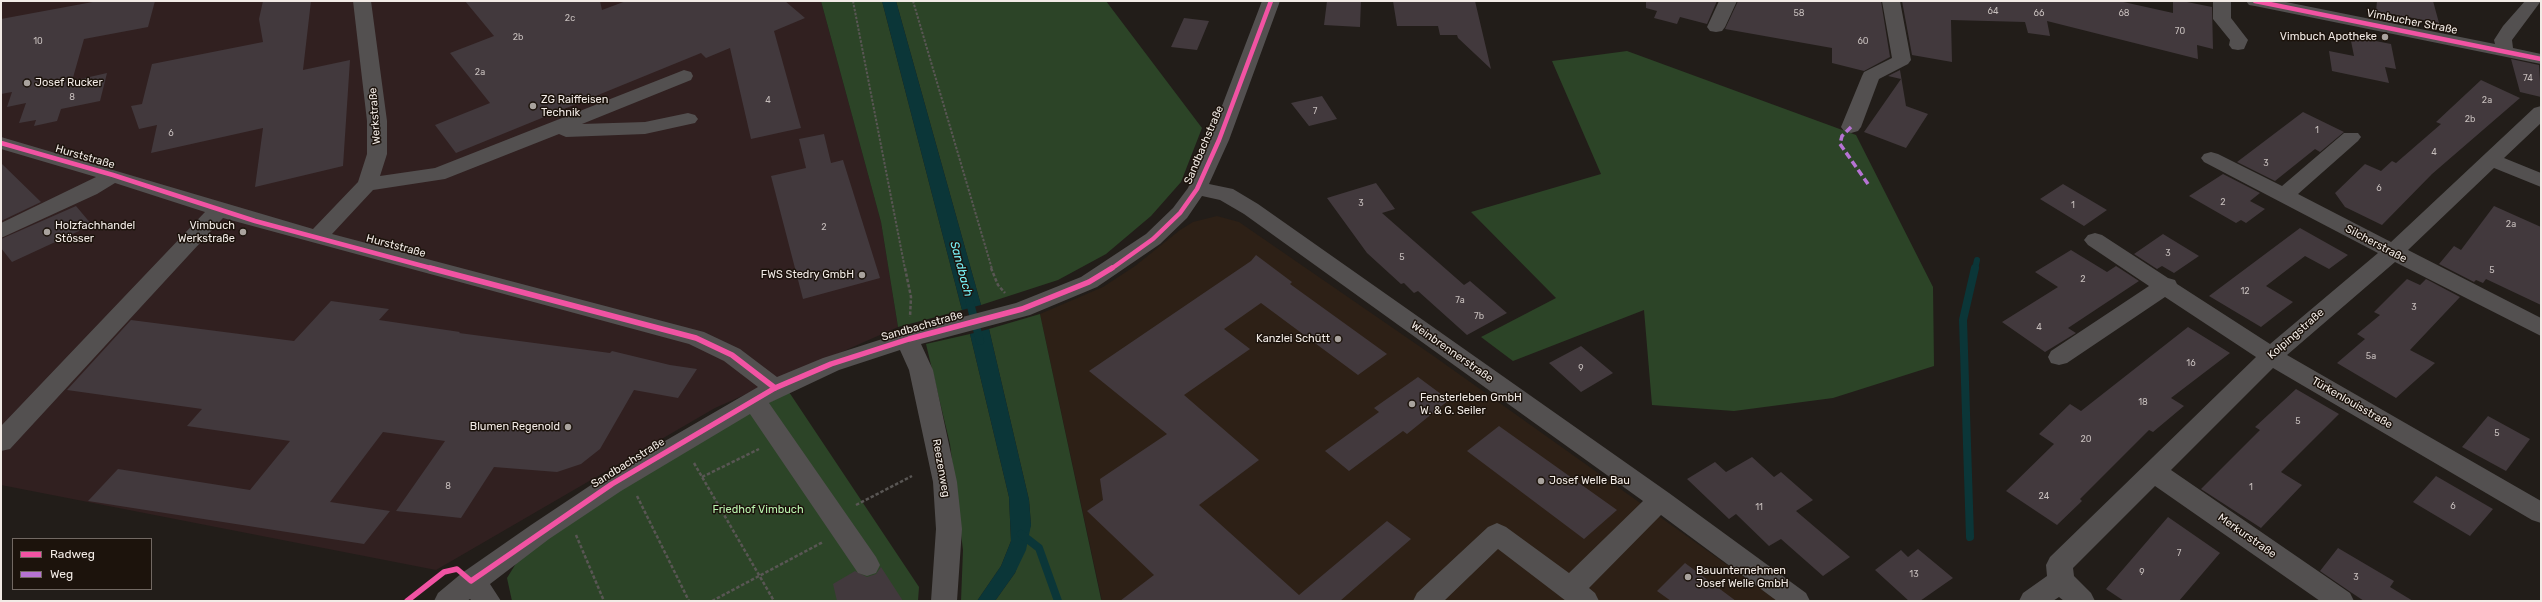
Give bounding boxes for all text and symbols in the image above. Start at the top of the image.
house number: 64 [1987,6,1999,16]
street label: Vimbucher Straße [2365,7,2459,37]
house number: 58 [1793,8,1805,18]
house number: 66 [2034,8,2044,18]
house number: 68 [2118,8,2130,18]
house number: 2c [565,13,575,23]
house number: 70 [2175,26,2185,36]
place label: Vimbuch Apotheke [2280,30,2377,44]
house number: 2b [513,32,523,42]
marker: Vimbuch Apotheke [2380,32,2390,42]
house number: 10 [33,36,43,46]
house number: 60 [1857,36,1869,46]
house number: 2a [475,67,485,77]
house number: 74 [2523,73,2533,83]
place label: Josef Rucker [35,76,103,90]
marker: Josef Rucker [22,78,32,88]
street label: Werkstraße [366,87,384,145]
house number: 8 [69,92,75,102]
place label: ZG Raiffeisen Technik [541,93,608,119]
house number: 4 [765,95,771,105]
house number: 2a [2482,95,2492,105]
marker: ZG Raiffeisen Technik [528,101,538,111]
street label: Sandbachstraße [1181,104,1227,186]
house number: 7 [1313,106,1317,116]
house number: 2b [2465,114,2475,124]
house number: 1 [2315,125,2319,135]
house number: 6 [168,128,174,138]
street label: Hurststraße [54,142,116,172]
house number: 4 [2431,147,2437,157]
house number: 3 [2263,158,2269,168]
house number: 6 [2376,183,2382,193]
house number: 2 [2220,197,2226,207]
house number: 3 [1358,198,1364,208]
house number: 1 [2071,200,2075,210]
place label: Holzfachhandel Stösser [55,219,135,245]
place label: Vimbuch Werkstraße [178,219,235,245]
house number: 2a [2506,219,2516,229]
house number: 2 [821,222,827,232]
street label: Silcherstraße [2343,222,2409,266]
marker: Holzfachhandel Stösser [42,227,52,237]
marker: Vimbuch Werkstraße [238,227,248,237]
street label: Hurststraße [365,232,427,260]
water label: Sandbach [947,240,975,298]
house number: 3 [2165,248,2171,258]
house number: 5 [1399,252,1405,262]
house number: 5 [2489,265,2495,275]
place label: FWS Stedry GmbH [761,268,854,282]
marker: FWS Stedry GmbH [857,270,867,280]
house number: 2 [2080,274,2086,284]
house number: 12 [2240,286,2250,296]
house number: 7a [1455,295,1465,305]
house number: 3 [2411,302,2417,312]
street label: Kolpingstraße [2265,306,2327,362]
street label: Sandbachstraße [880,308,964,344]
house number: 7b [1474,311,1484,321]
street label: Weinbrennerstraße [1408,319,1496,385]
house number: 4 [2036,322,2042,332]
place label: Kanzlei Schütt [1256,332,1330,346]
marker: Kanzlei Schütt [1333,334,1343,344]
house number: 5a [2366,351,2376,361]
house number: 16 [2186,358,2196,368]
house number: 9 [1578,363,1584,373]
street label: Türkenlouisstraße [2309,375,2395,431]
place label: Fensterleben GmbH W. & G. Seiler [1420,391,1522,417]
house number: 18 [2138,397,2148,407]
marker: Fensterleben GmbH W. & G. Seiler [1407,399,1417,409]
house number: 5 [2295,416,2301,426]
place label: Blumen Regenold [470,420,560,434]
marker: Blumen Regenold [563,422,573,432]
house number: 5 [2494,428,2500,438]
house number: 20 [2081,434,2091,444]
street label: Sandbachstraße [589,435,667,491]
street label: Reezenweg [929,438,953,498]
place label: Josef Welle Bau [1549,474,1630,488]
marker: Josef Welle Bau [1536,476,1546,486]
house number: 8 [445,481,451,491]
house number: 1 [2249,482,2253,492]
house number: 24 [2039,491,2049,501]
house number: 6 [2450,501,2456,511]
house number: 11 [1755,502,1763,512]
park label: Friedhof Vimbuch [712,503,804,517]
street label: Merkurstraße [2215,511,2279,561]
legend [12,538,152,590]
text: Radweg [50,547,95,561]
house number: 7 [2177,548,2181,558]
place label: Bauunternehmen Josef Welle GmbH [1696,564,1789,590]
text: Weg [50,567,73,581]
house number: 9 [2139,567,2145,577]
house number: 13 [1909,569,1919,579]
marker: Bauunternehmen Josef Welle GmbH [1683,572,1693,582]
house number: 3 [2353,572,2359,582]

